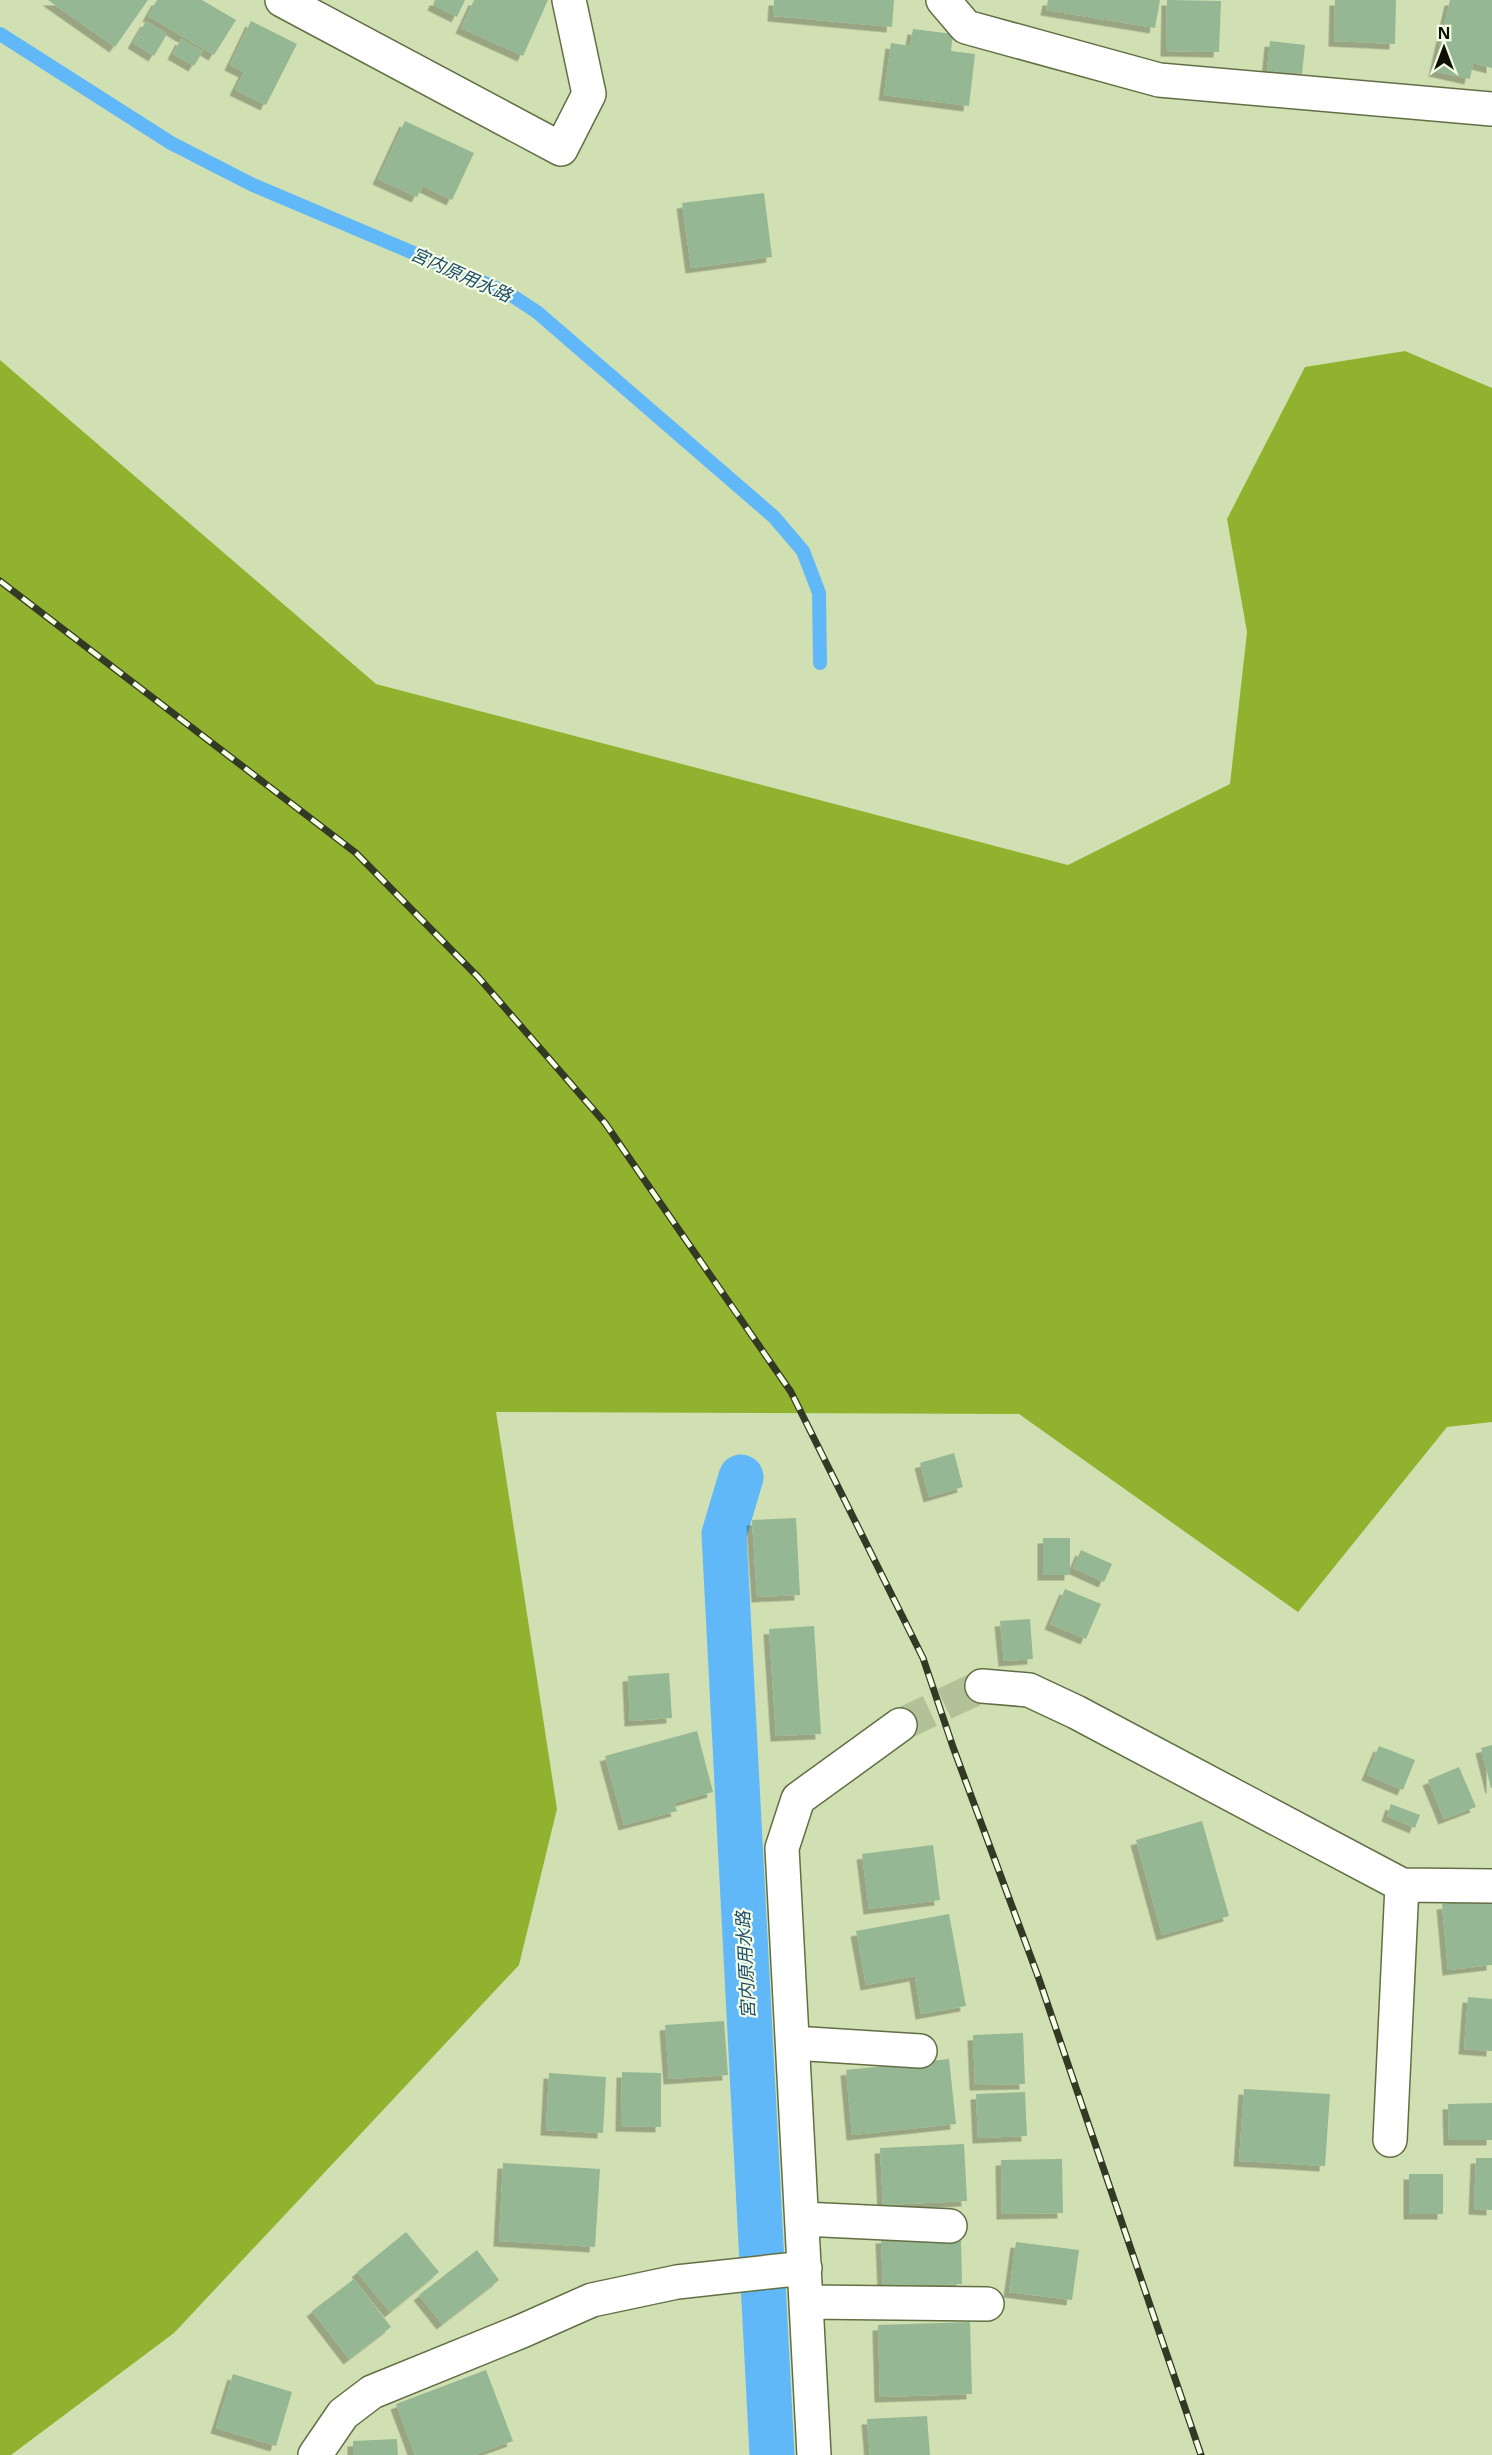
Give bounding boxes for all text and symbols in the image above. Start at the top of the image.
north arrow [1414,18,1474,78]
text: N [1437,22,1451,44]
water label: 宮内原用水路 [407,241,517,308]
water label: 宮内原用水路 [730,1909,760,2020]

